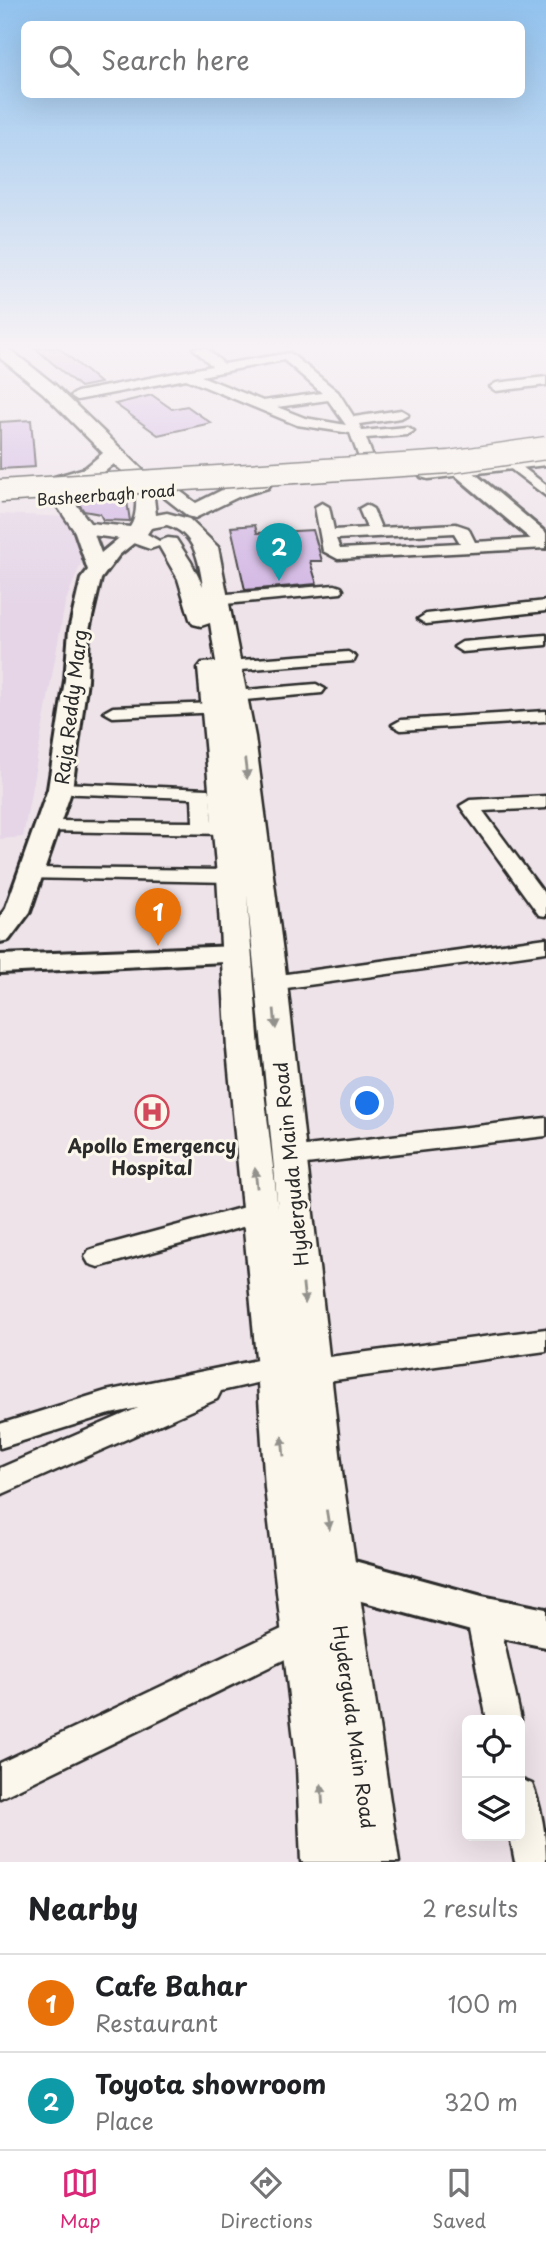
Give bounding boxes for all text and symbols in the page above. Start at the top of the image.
search box [21,21,525,98]
text: Search here [101,40,250,79]
icon: search [45,41,83,79]
street label: Basheerbagh road [36,477,176,511]
pin: 2 [256,523,302,581]
street label: Raja Reddy Marg [47,628,93,786]
one-way arrow [240,758,251,780]
pin: 1 [135,888,181,946]
one-way arrow [270,1008,281,1030]
street label: Hyderguda Main Road [265,1061,315,1267]
your location [350,1086,384,1120]
hospital icon: Apollo Emergency Hospital [133,1093,171,1131]
place label: Apollo Emergency Hospital [67,1131,236,1181]
one-way arrow [250,1167,261,1189]
one-way arrow [298,1283,309,1305]
one-way arrow [277,1435,288,1457]
one-way arrow [323,1509,334,1531]
street label: Hyderguda Main Road [327,1624,383,1830]
map controls [462,1715,525,1841]
button: locate [462,1715,525,1778]
button: layers [462,1778,525,1841]
one-way arrow [317,1783,328,1805]
text: Nearby [28,1885,138,1930]
text: 2 results [422,1890,518,1925]
text: Cafe Bahar [95,1966,247,2005]
text: 1 [46,1986,57,2021]
text: 100 m [448,1986,518,2021]
text: Restaurant [95,2005,218,2040]
text: Toyota showroom [95,2064,326,2103]
text: 2 [43,2084,59,2119]
text: 320 m [444,2084,518,2119]
text: Place [95,2103,154,2138]
tab: Map [60,2164,100,2234]
tab: Directions [220,2164,313,2234]
tab: Saved [432,2164,486,2234]

